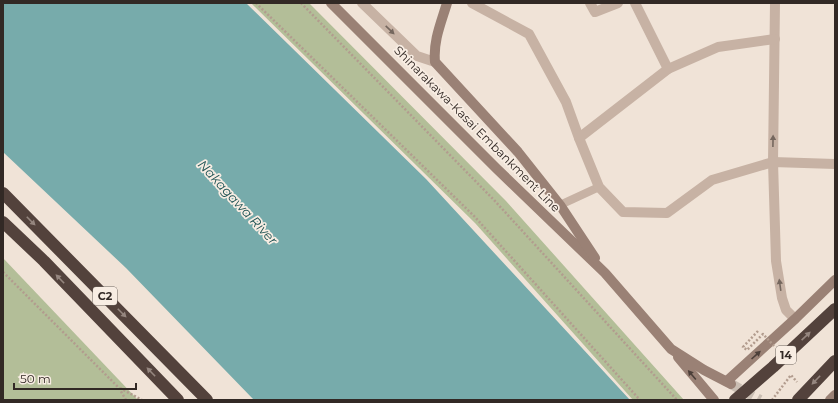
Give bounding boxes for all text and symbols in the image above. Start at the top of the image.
one-way arrow [385,25,395,35]
street label: Shinarakawa-Kasai Embankment Line [391,42,564,215]
one-way arrow [770,134,776,147]
water label: Nakagawa River [195,156,282,248]
one-way arrow [26,216,36,226]
one-way arrow [55,274,65,284]
one-way arrow [777,279,783,291]
road number: C2 [93,287,117,305]
one-way arrow [117,308,127,318]
one-way arrow [801,331,811,341]
road number: 14 [776,346,796,364]
one-way arrow [751,351,760,360]
scale bar [14,365,136,391]
one-way arrow [146,367,156,377]
one-way arrow [688,369,697,380]
text: 50 m [20,371,51,386]
one-way arrow [812,376,821,385]

